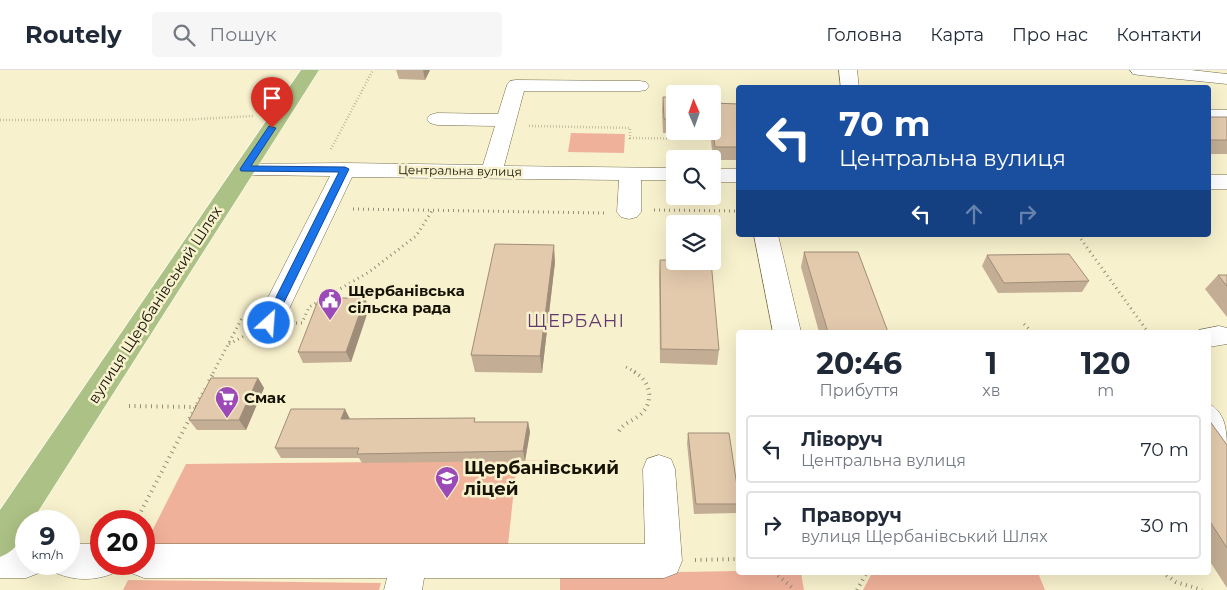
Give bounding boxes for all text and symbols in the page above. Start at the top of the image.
search box [152,12,502,57]
text: Routely [25,20,122,49]
icon: search [170,21,198,49]
text: Пошук [210,23,277,46]
text: Головна [826,24,902,46]
text: Карта [930,24,984,46]
text: Про нас [1012,24,1088,46]
text: Контакти [1116,24,1202,46]
pin [251,77,293,128]
icon: arrive [258,84,286,112]
north arrow [666,85,721,140]
map controls [666,85,721,270]
text: 70 m [839,102,930,145]
icon: left [756,105,821,170]
text: Центральна вулиця [839,145,1066,172]
button: search [666,150,721,205]
street label: Центральна вулиця [398,162,522,179]
icon: left [907,200,935,228]
icon: ahead [960,200,988,228]
icon: right [1013,200,1041,228]
street label: вулиця Щербанівський Шлях [84,202,226,407]
button: layers [666,215,721,270]
place label: Щербанівська сільска рада [348,281,465,317]
public building icon: Щербанівська сільска рада [317,287,343,321]
position arrow [242,296,294,348]
district label: ЩЕРБАНІ [527,310,625,332]
text: 20:46 [816,345,902,382]
text: 1 [986,345,997,382]
text: 120 [1081,345,1131,382]
text: Прибуття [820,381,899,400]
text: хв [982,381,1001,400]
text: m [1097,381,1114,400]
supermarket icon: Смак [214,385,240,419]
place label: Смак [244,388,286,407]
text: Ліворуч [801,428,883,451]
icon: left [758,435,786,463]
text: 70 m [1140,438,1189,461]
text: Центральна вулиця [801,451,966,470]
place label: Щербанівський ліцей [464,457,619,500]
school or university icon: Щербанівський ліцей [434,465,460,499]
text: Праворуч [801,504,902,527]
speed limit sign: 20 [90,510,155,575]
icon: right [758,511,786,539]
text: 30 m [1141,514,1189,537]
text: 9 [40,521,55,551]
text: вулиця Щербанівський Шлях [801,527,1048,546]
text: km/h [31,547,64,562]

